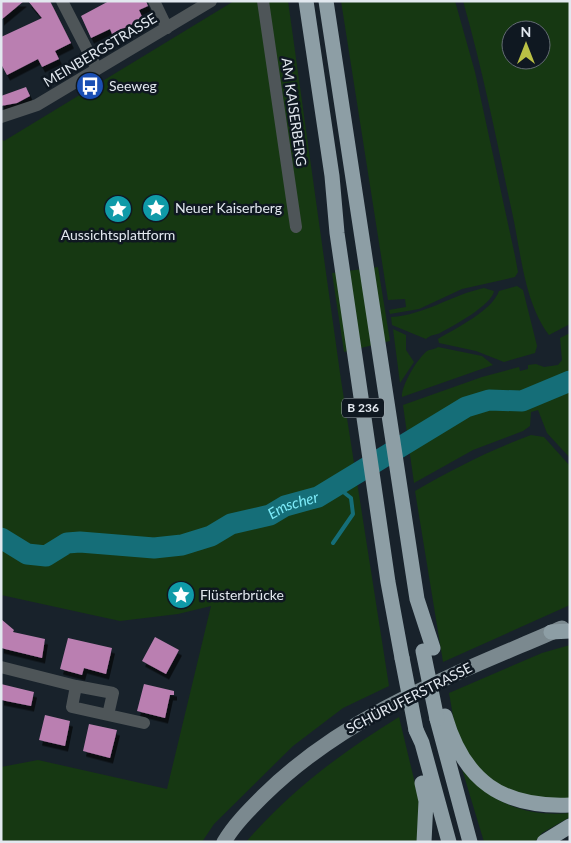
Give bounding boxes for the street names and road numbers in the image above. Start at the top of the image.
street label: MEINBERGSTRASSE [40,9,159,90]
street label: AM KAISERBERG [278,57,311,167]
road number: B 236 [342,398,384,418]
street label: SCHÜRUFERSTRASSE [343,658,475,737]

